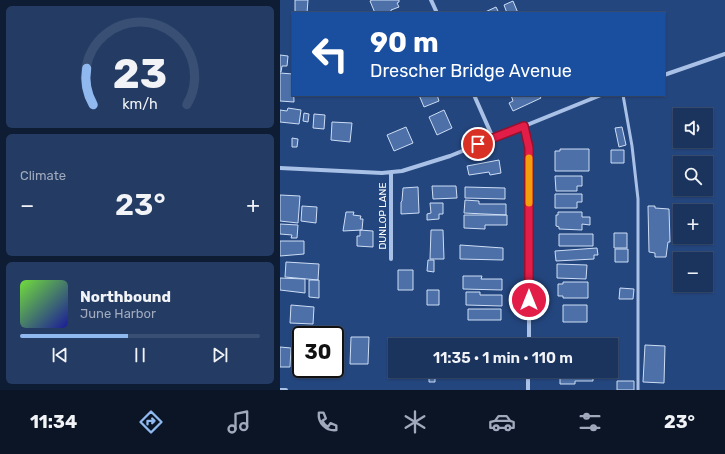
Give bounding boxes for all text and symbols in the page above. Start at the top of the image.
text: 90 m [370,26,439,59]
icon: left [304,28,356,80]
text: 23 [113,49,167,98]
text: Drescher Bridge Avenue [370,60,572,82]
text: km/h [122,96,158,113]
map controls [673,108,713,292]
button: sound [673,108,713,148]
pin [461,127,495,161]
icon: arrive [467,133,489,155]
button: search [673,156,713,196]
text: Climate [20,168,66,183]
street label: DUNLOP LANE [377,182,389,250]
text: 23° [115,187,166,223]
text: − [20,192,34,219]
text: + [246,192,260,219]
button: + [673,204,713,244]
button: − [673,252,713,292]
position arrow [508,279,550,321]
text: Northbound [80,288,171,306]
text: June Harbor [80,306,156,321]
speed limit sign: 30 [292,326,344,378]
icon: previous [49,344,71,366]
icon: pause [129,344,151,366]
icon: next [209,344,231,366]
text: 11:35 · 1 min · 110 m [433,349,573,367]
icon: directions [137,408,165,436]
icon: music [225,408,253,436]
icon: phone [313,408,341,436]
icon: climate [401,408,429,436]
icon: car [488,408,516,436]
icon: filters [576,408,604,436]
text: 11:34 [30,411,77,433]
text: 23° [664,411,695,433]

